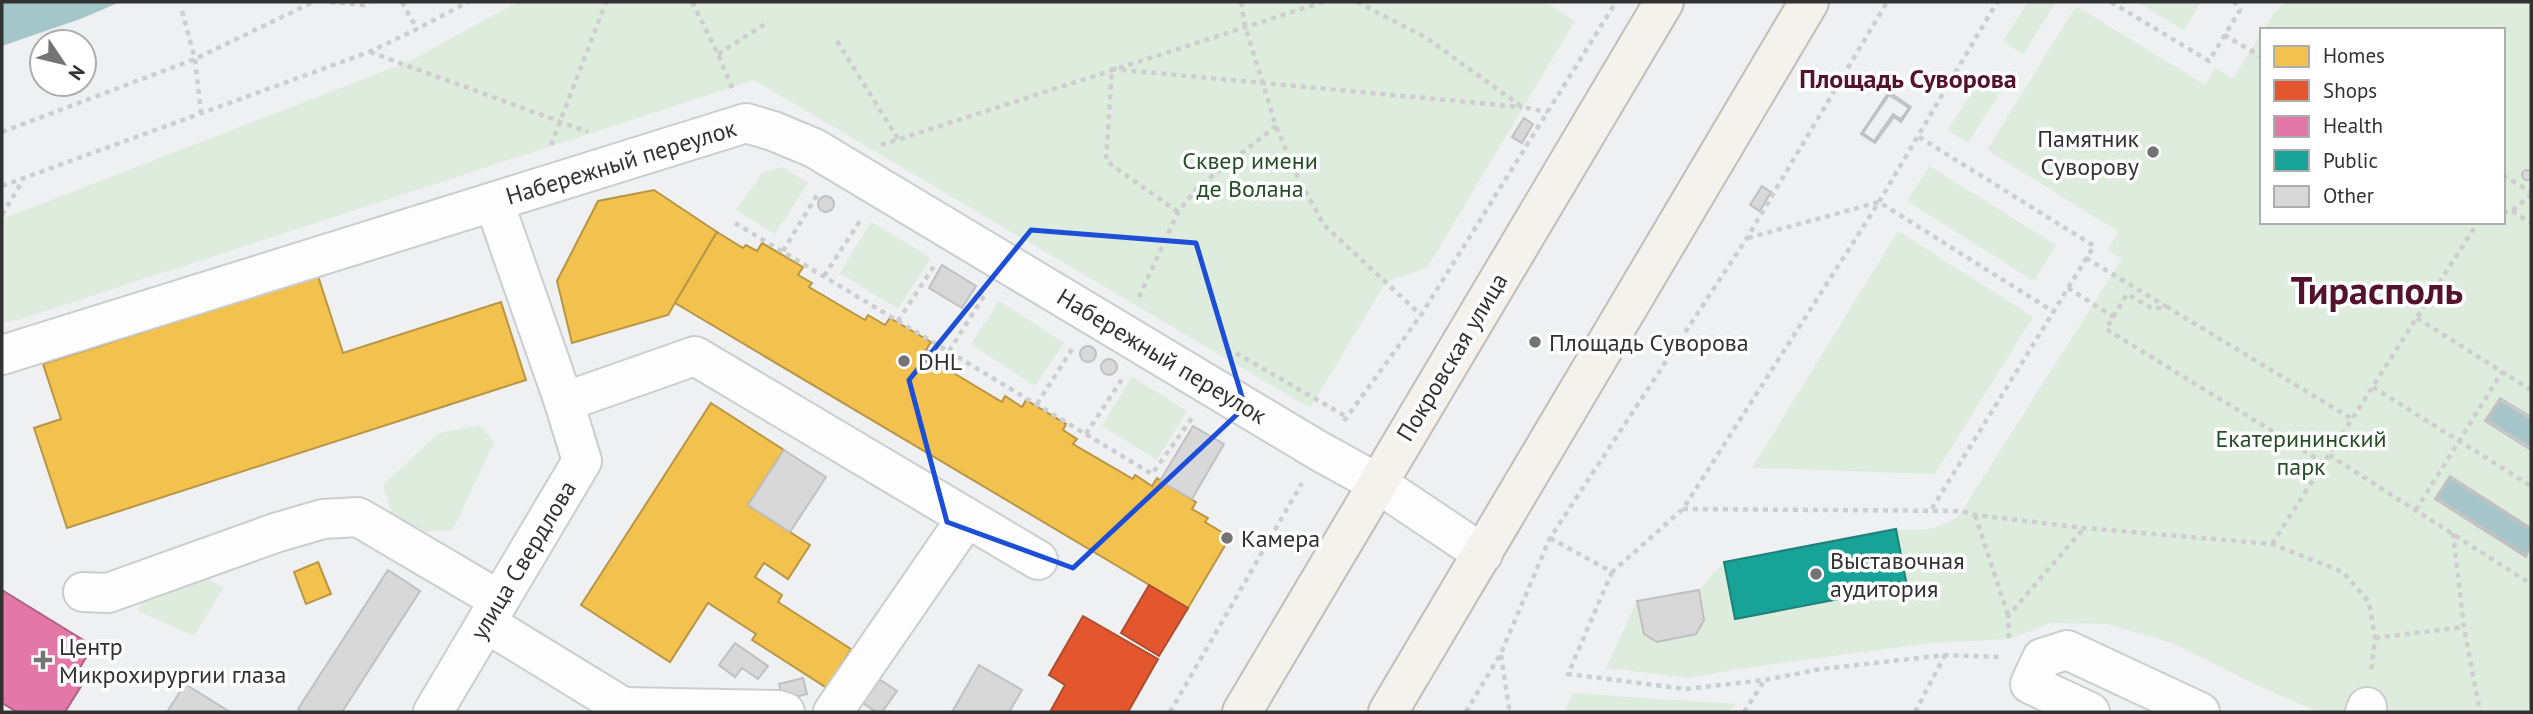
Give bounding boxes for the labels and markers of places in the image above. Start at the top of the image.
place label: Памятник Суворову [2037,123,2140,182]
marker: Памятник Суворову [2145,144,2161,160]
place label: Площадь Суворова [1549,327,1749,358]
marker: Площадь Суворова [1527,334,1543,350]
place label: DHL [918,346,962,377]
marker: DHL [896,353,912,369]
place label: Камера [1241,523,1320,554]
marker: Камера [1219,530,1235,546]
place label: Выставочная аудитория [1830,545,1965,604]
marker: Выставочная аудитория [1808,566,1824,582]
place label: Центр Микрохирургии глаза [59,631,287,690]
marker: Центр Микрохирургии глаза [33,650,53,670]

